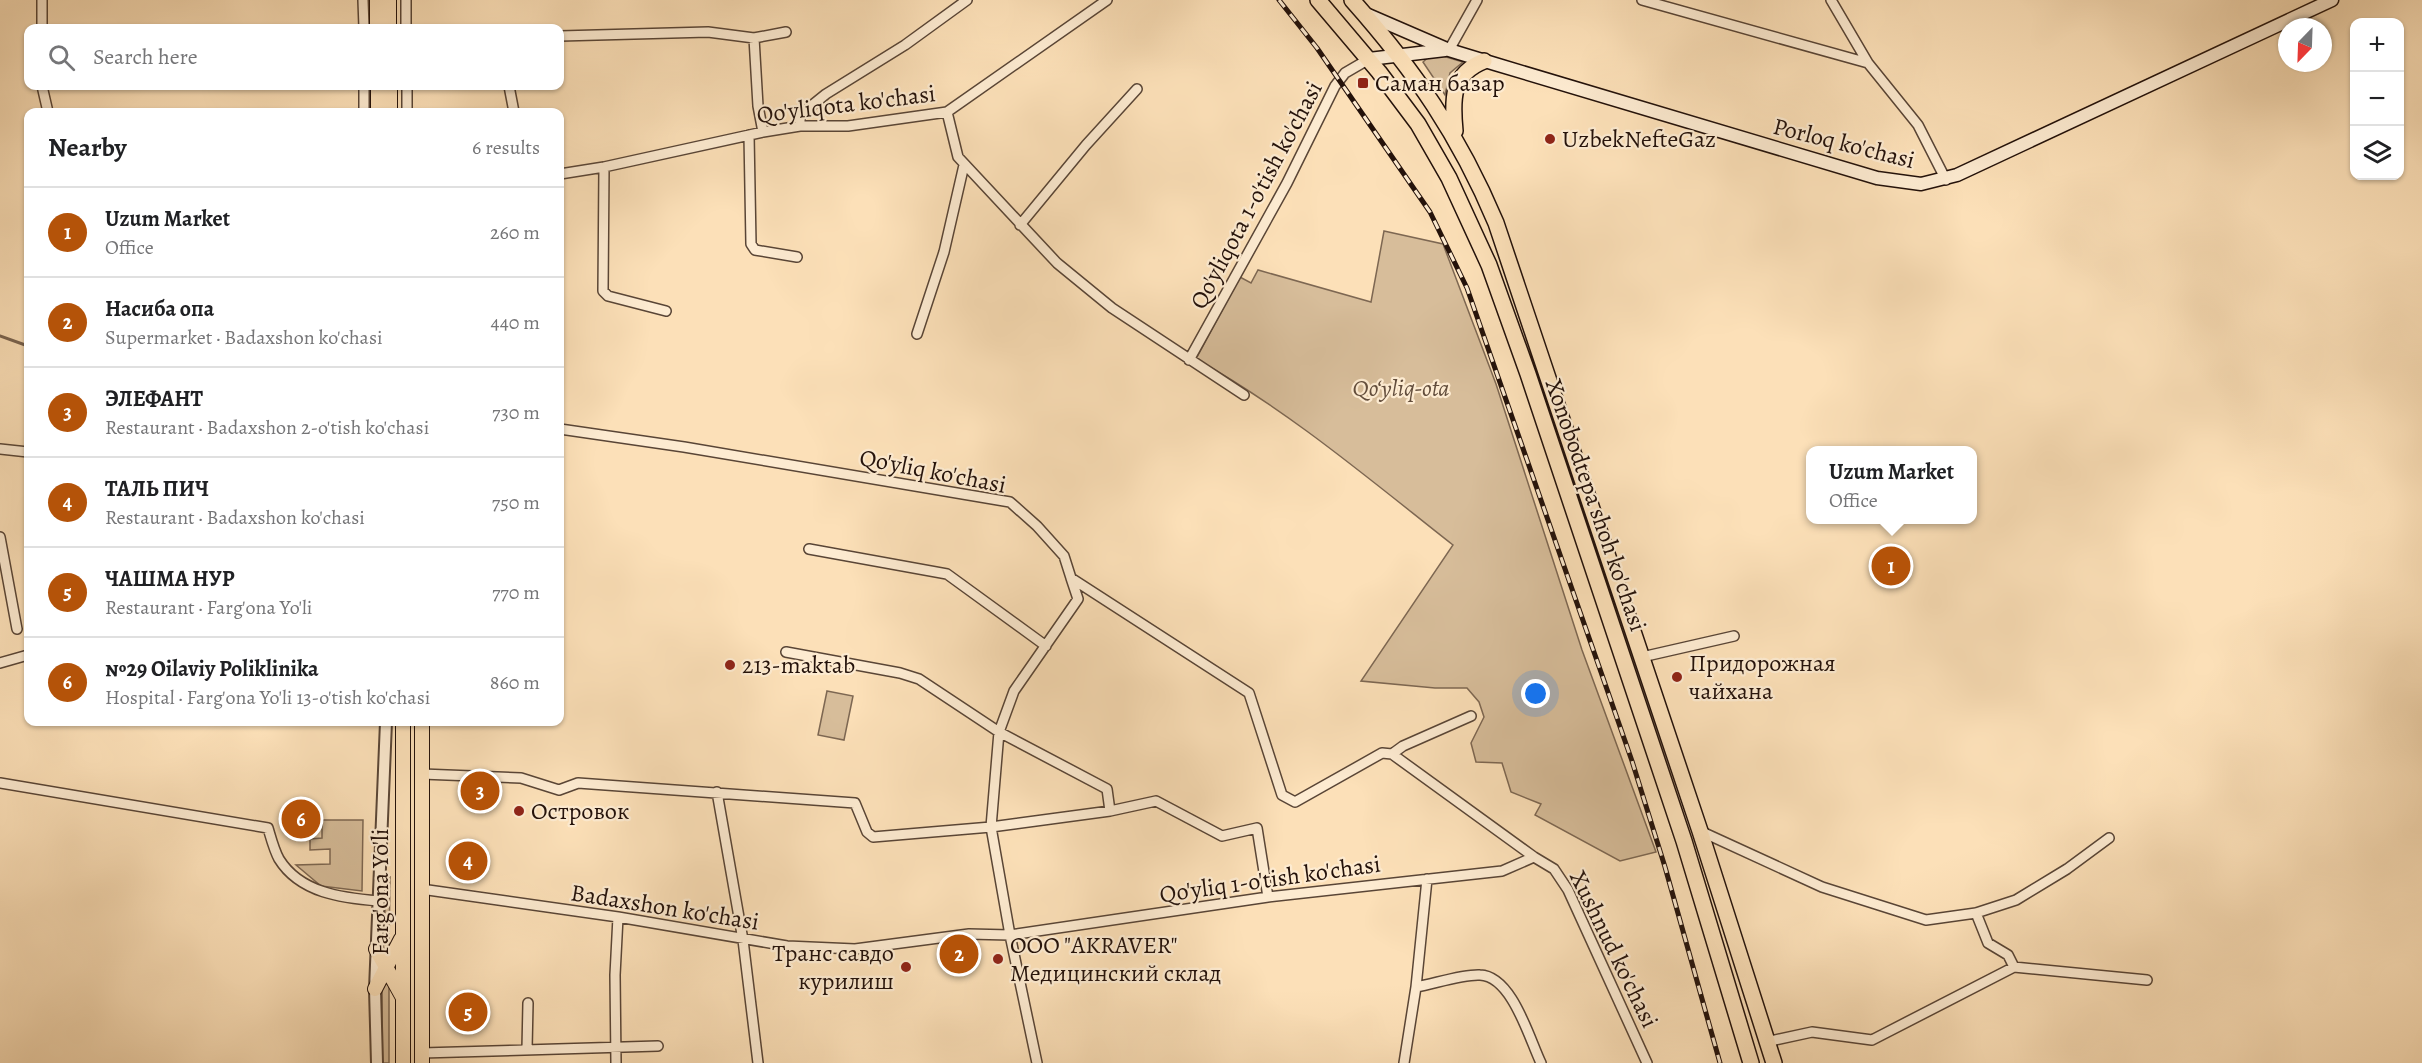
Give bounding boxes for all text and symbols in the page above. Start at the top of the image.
north arrow [2278,18,2332,72]
map controls [2350,18,2404,180]
button: + [2350,18,2404,72]
search box [24,24,564,90]
icon: search [45,41,78,74]
text: Search here [93,42,198,72]
place label: Саман базар [1375,67,1505,99]
button: − [2350,72,2404,126]
street label: Qo'yliqota 1-o'tish ko'chasi [1182,75,1330,315]
marker: Саман базар [1356,76,1370,90]
street label: Qo'yliqota ko'chasi [755,77,937,131]
street label: Porloq ko'chasi [1770,110,1918,176]
place label: UzbekNefteGaz [1562,123,1716,155]
button: layers [2350,126,2404,180]
text: Nearby [48,130,127,165]
marker: UzbekNefteGaz [1543,132,1557,146]
text: 6 results [472,134,540,161]
text: Uzum Market [105,204,230,234]
text: 1 [64,219,71,246]
text: 260 m [490,219,540,246]
text: Office [105,234,154,261]
text: Насиба опа [105,294,214,324]
text: 2 [63,309,72,336]
text: 440 m [491,309,540,336]
text: Supermarket · Badaxshon ko'chasi [105,324,383,351]
park label: Qo‘yliq-ota [1353,372,1449,404]
street label: Xonobodtepa shoh ko'chasi [1538,374,1654,636]
text: ЭЛЕФАНТ [105,384,203,414]
text: 3 [63,399,72,426]
text: 730 m [492,399,540,426]
text: Restaurant · Badaxshon 2-o'tish ko'chasi [105,414,429,441]
street label: Qo'yliq ko'chasi [857,441,1009,501]
popup [1806,446,1977,524]
text: Uzum Market [1829,457,1954,487]
text: ТАЛЬ ПИЧ [105,474,209,504]
text: Office [1829,487,1878,514]
text: 4 [63,489,72,516]
text: 750 m [492,489,540,516]
text: Restaurant · Badaxshon ko'chasi [105,504,365,531]
pin: 1 [1872,544,1910,588]
text: ЧАШМА НУР [105,564,234,594]
text: 5 [63,579,72,606]
text: 770 m [492,579,540,606]
text: Restaurant · Farg'ona Yo'li [105,594,312,621]
place label: Придорожная чайхана [1689,647,1836,707]
place label: 213-maktab [742,649,855,681]
text: №29 Oilaviy Poliklinika [105,654,319,684]
marker: 213-maktab [723,658,737,672]
text: 6 [63,669,72,696]
text: 860 m [490,669,540,696]
marker: Придорожная чайхана [1670,670,1684,684]
your location [1521,679,1550,708]
text: Hospital · Farg'ona Yo'li 13-o'tish ko'chasi [105,684,430,711]
pin: 3 [460,768,500,814]
place label: Островок [531,795,629,827]
pin: 6 [282,796,320,842]
marker: Островок [512,804,526,818]
street label: Farg'ona Yo'li [364,828,396,956]
pin: 4 [448,838,488,884]
street label: Qo'yliq 1-o'tish ko'chasi [1158,848,1382,910]
street label: Xushnud ko'chasi [1562,865,1666,1033]
street label: Badaxshon ko'chasi [569,876,761,938]
place label: ООО "AKRAVER" Медицинский склад [1010,929,1221,989]
pin: 2 [940,932,978,976]
place label: Транс савдо курилиш [772,937,894,997]
marker: ООО "AKRAVER" Медицинский склад [991,952,1005,966]
marker: Транс савдо курилиш [899,960,913,974]
pin: 5 [448,990,488,1034]

